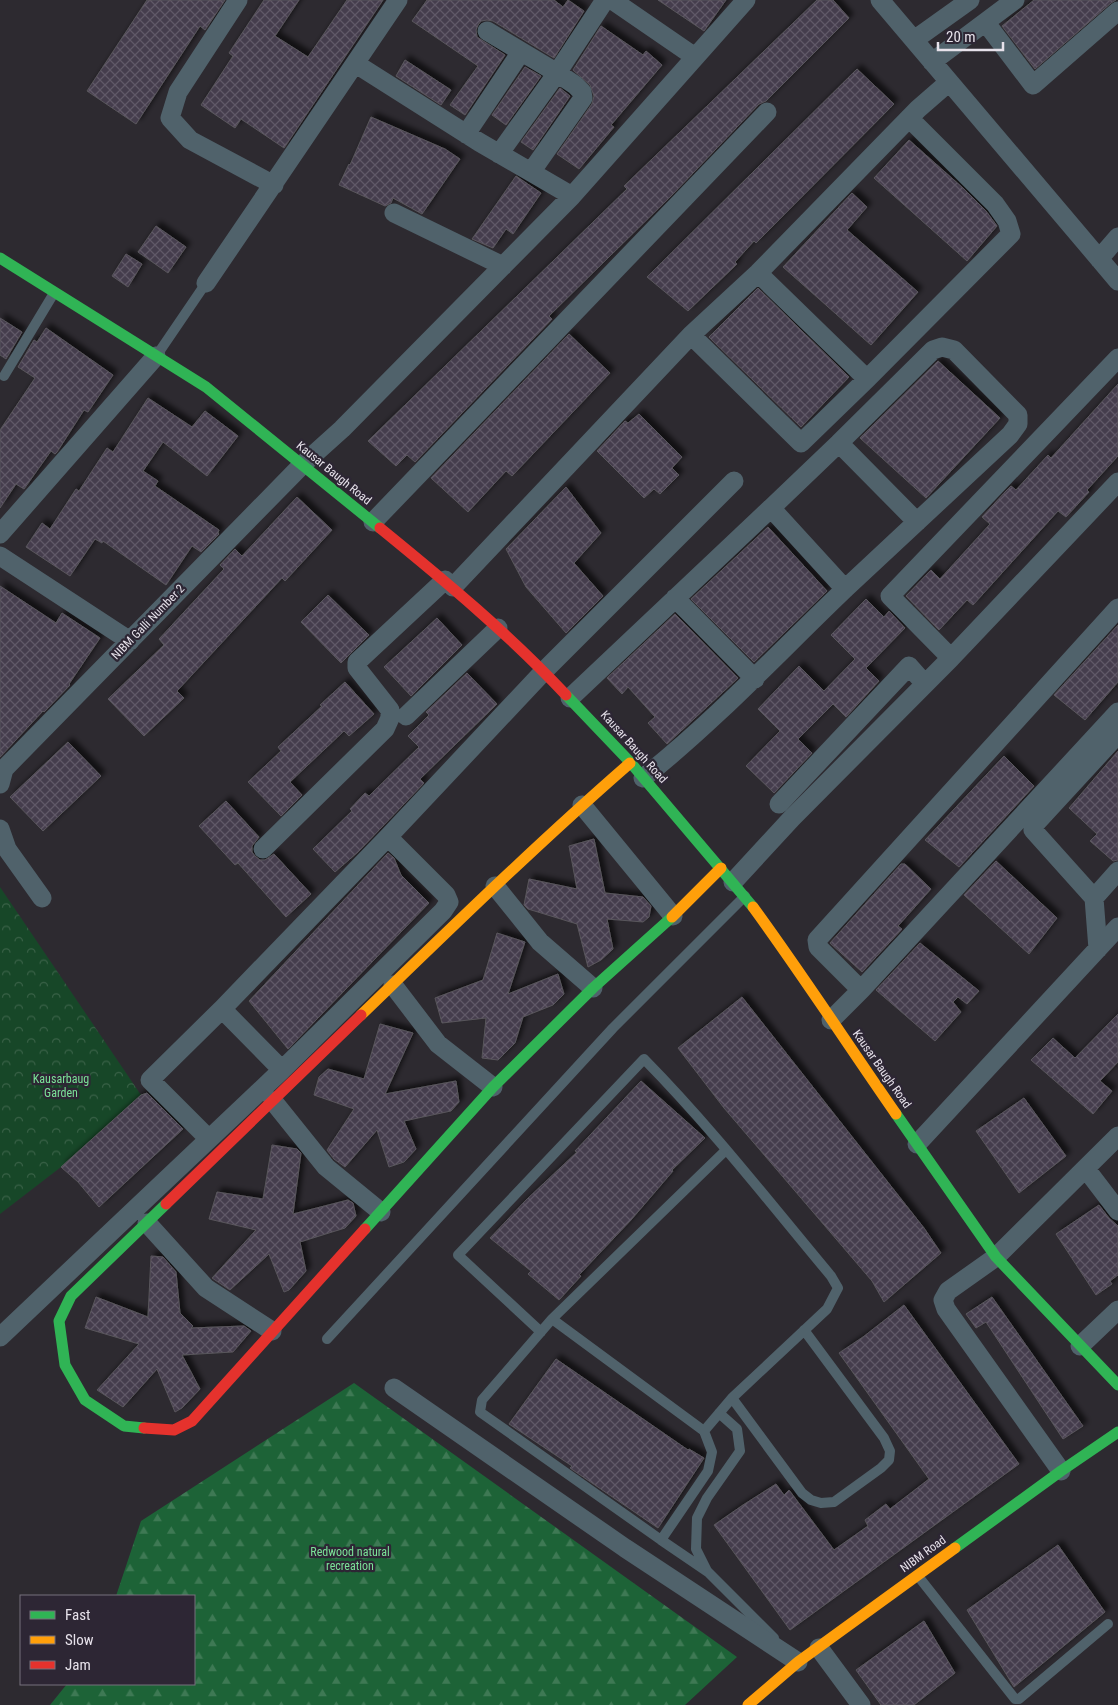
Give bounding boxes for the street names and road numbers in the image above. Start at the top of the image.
street label: Kausar Baugh Road [294,438,374,508]
street label: NIBM Galli Number 2 [109,582,187,662]
street label: Kausar Baugh Road [598,708,670,786]
street label: Kausar Baugh Road [850,1027,914,1111]
street label: NIBM Road [897,1533,949,1575]

